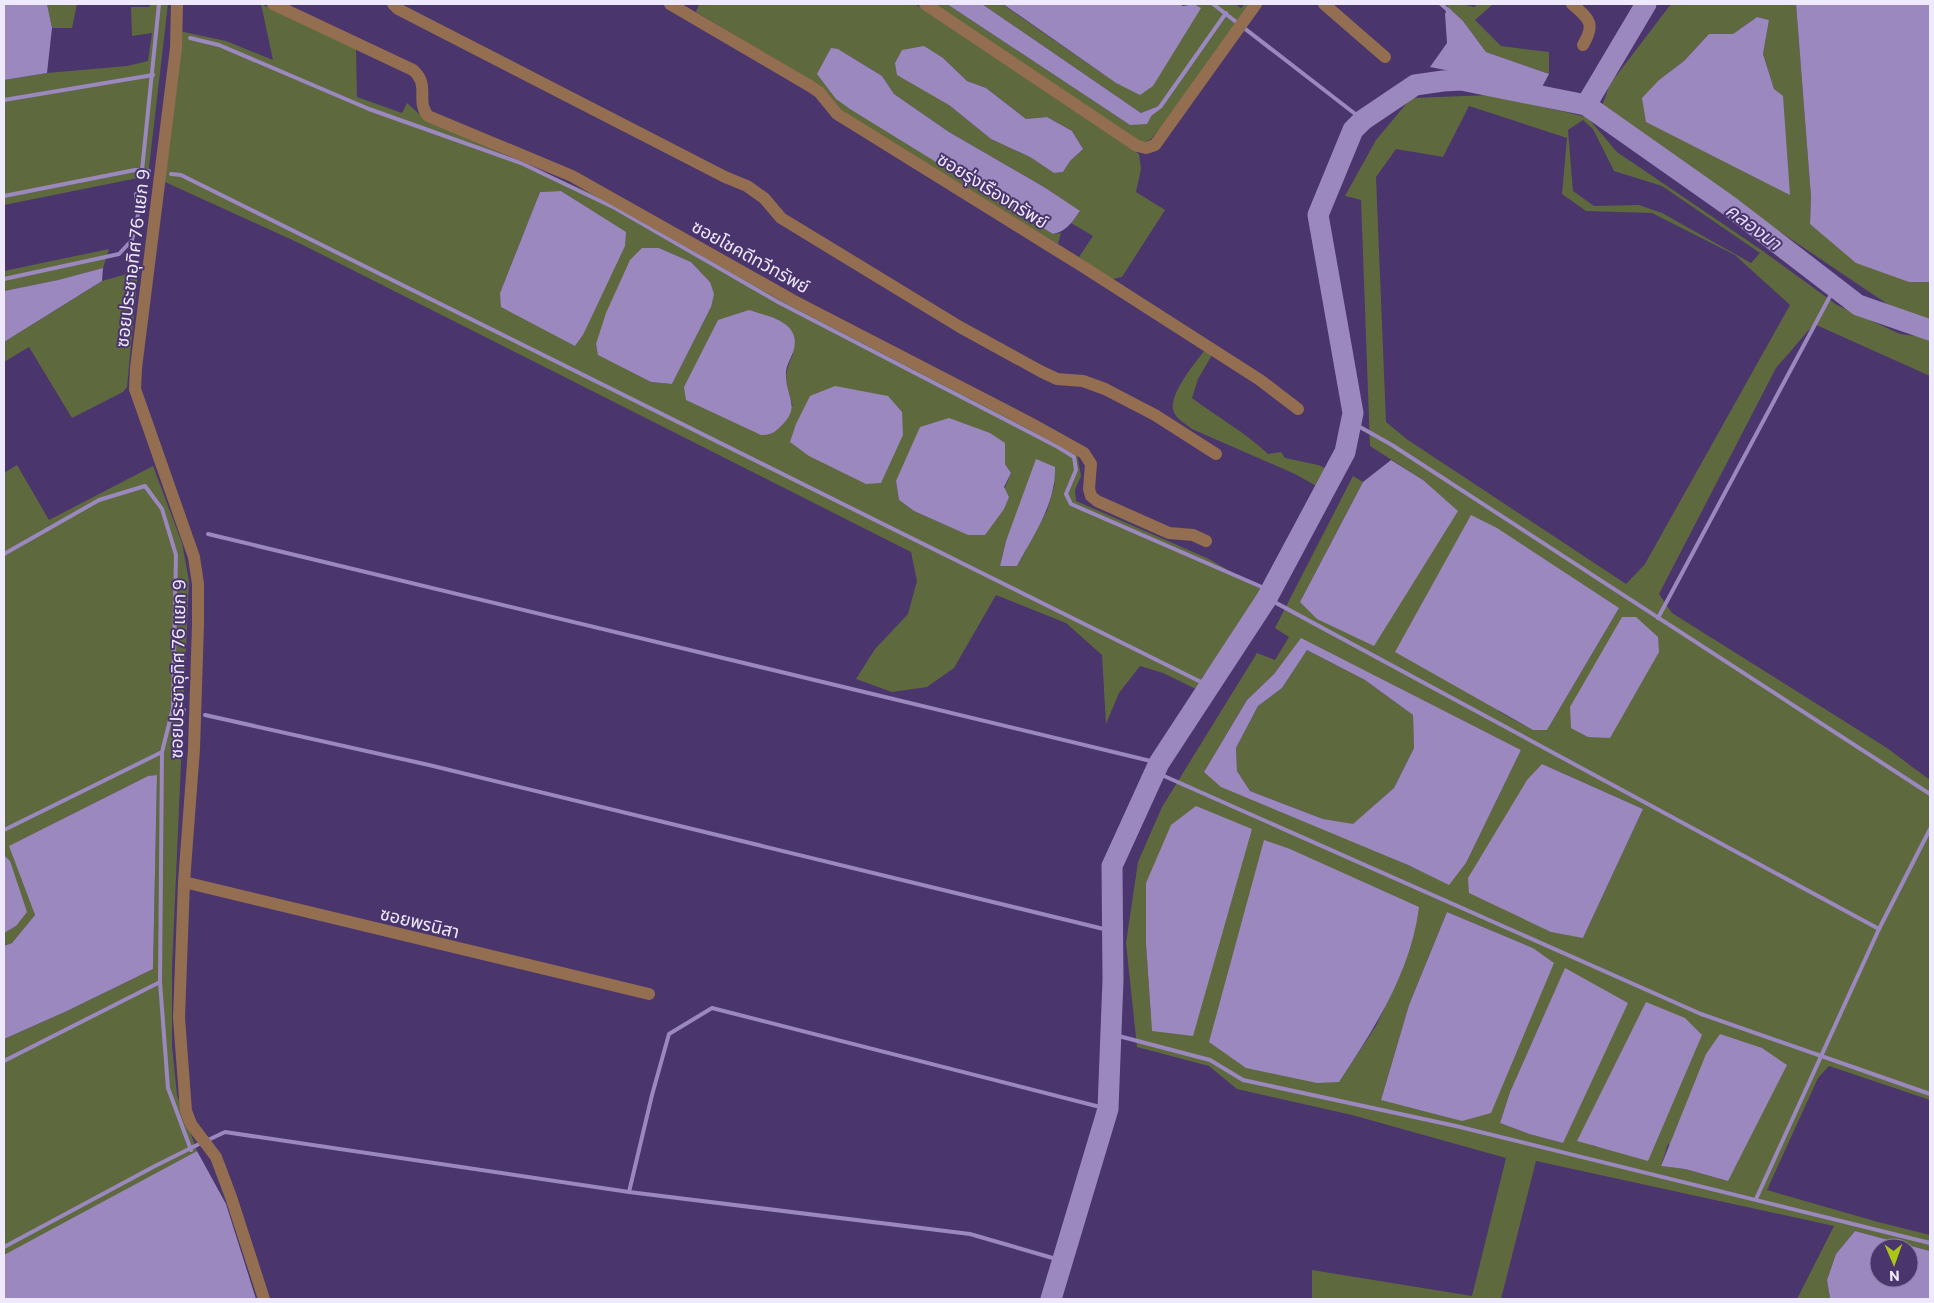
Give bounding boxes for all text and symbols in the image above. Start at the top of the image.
street label: ซอยรุ่งเรืองทรัพย์ [933,147,1053,234]
street label: ซอยประชาอุทิศ 76 แยก 9 [110,168,155,349]
water label: คลองนา [1722,198,1787,255]
street label: ซอยโชคดีทวีทรัพย์ [688,215,814,297]
street label: ซอยประชาอุทิศ 76 แยก 9 [164,579,191,759]
street label: ซอยพรนิสา [378,902,462,942]
north arrow [1869,1238,1919,1288]
text: N [1889,1268,1900,1285]

